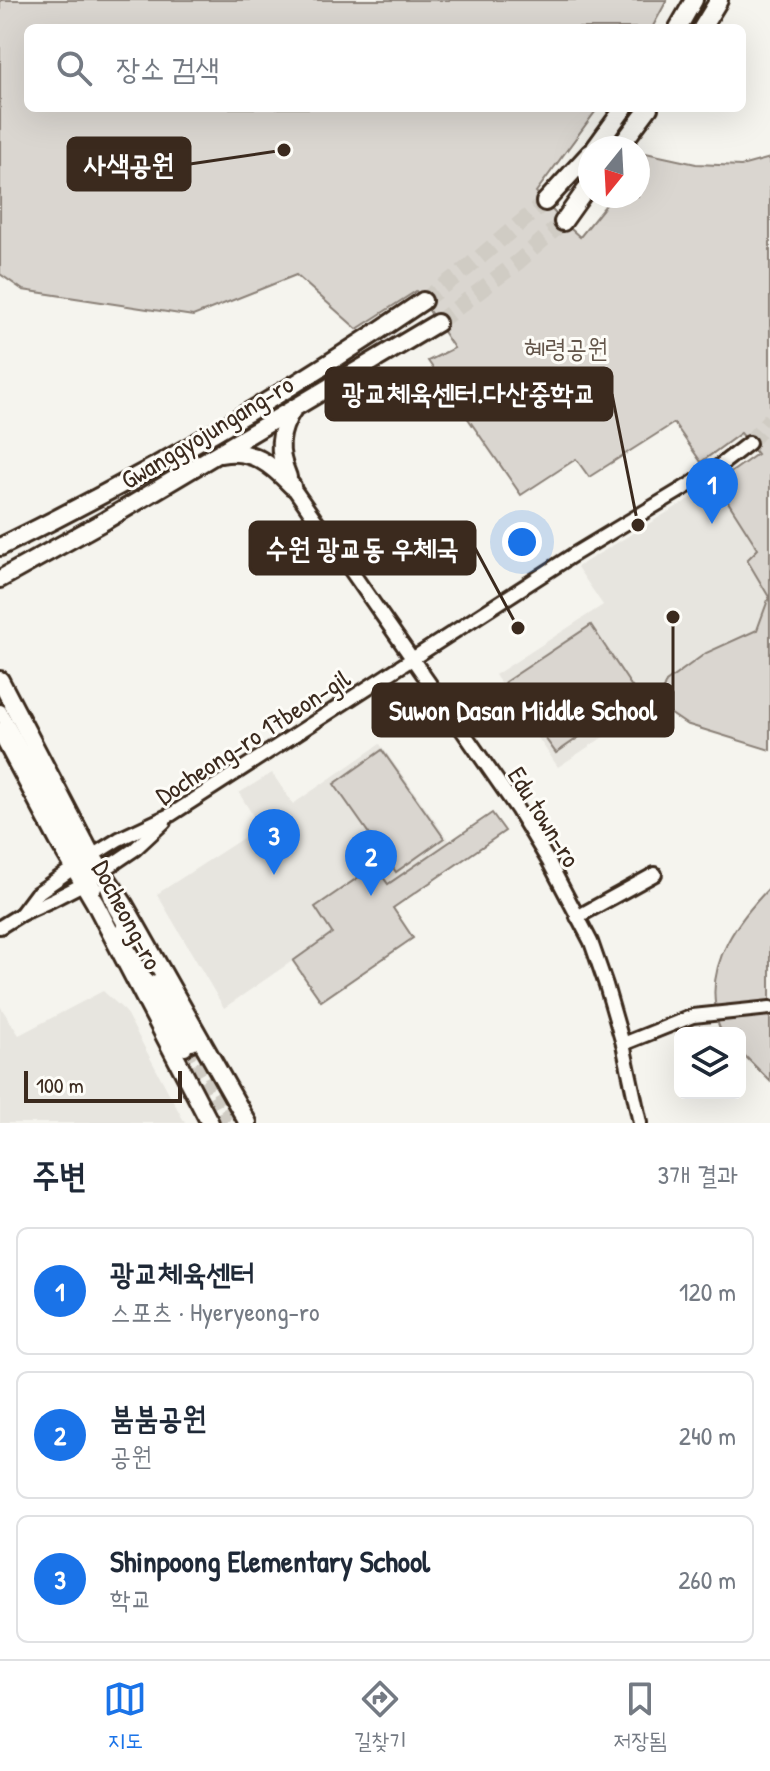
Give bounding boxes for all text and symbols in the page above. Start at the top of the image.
search box [24,24,746,112]
icon: search [52,46,96,90]
text: 장소 검색 [116,48,219,88]
north arrow [578,136,650,208]
callout: 사색공원 [68,138,190,190]
text: 사색공원 [83,145,174,183]
park label: 혜령공원 [524,330,608,365]
street label: Gwanggyojungang-ro [114,366,300,497]
callout: 광교체육센터.다산중학교 [326,368,612,420]
text: 광교체육센터.다산중학교 [342,374,596,412]
pin: 1 [686,458,738,524]
callout: 수원 광교동 우체국 [250,522,475,574]
your location [502,522,542,562]
text: 수원 광교동 우체국 [265,529,459,567]
street label: Docheong-ro 17beon-gil [149,660,357,813]
callout: Suwon Dasan Middle School [373,684,673,736]
text: Suwon Dasan Middle School [389,691,657,729]
street label: Edu town-ro [500,760,589,874]
pin: 3 [248,809,300,875]
pin: 2 [345,830,397,896]
street label: Docheong-ro [84,854,171,976]
map controls [674,1027,746,1099]
button: layers [674,1027,746,1099]
scale bar [24,1067,182,1103]
text: 100 m [36,1070,84,1100]
text: 주변 [32,1152,87,1198]
text: 3개 결과 [658,1157,738,1192]
text: 광교체육센터 [110,1253,255,1293]
text: 1 [55,1274,65,1309]
text: 120 m [679,1274,736,1309]
text: 스포츠 · Hyeryeong-ro [110,1294,320,1329]
text: 붐붐공원 [110,1397,207,1437]
text: 2 [54,1418,66,1453]
text: 240 m [679,1418,736,1453]
text: 공원 [110,1438,152,1473]
text: Shinpoong Elementary School [110,1541,430,1581]
text: 3 [54,1562,66,1597]
text: 260 m [678,1562,736,1597]
text: 학교 [110,1581,152,1616]
tab: 지도 [103,1677,147,1755]
tab: 길찾기 [354,1677,407,1755]
tab: 저장됨 [614,1677,667,1755]

